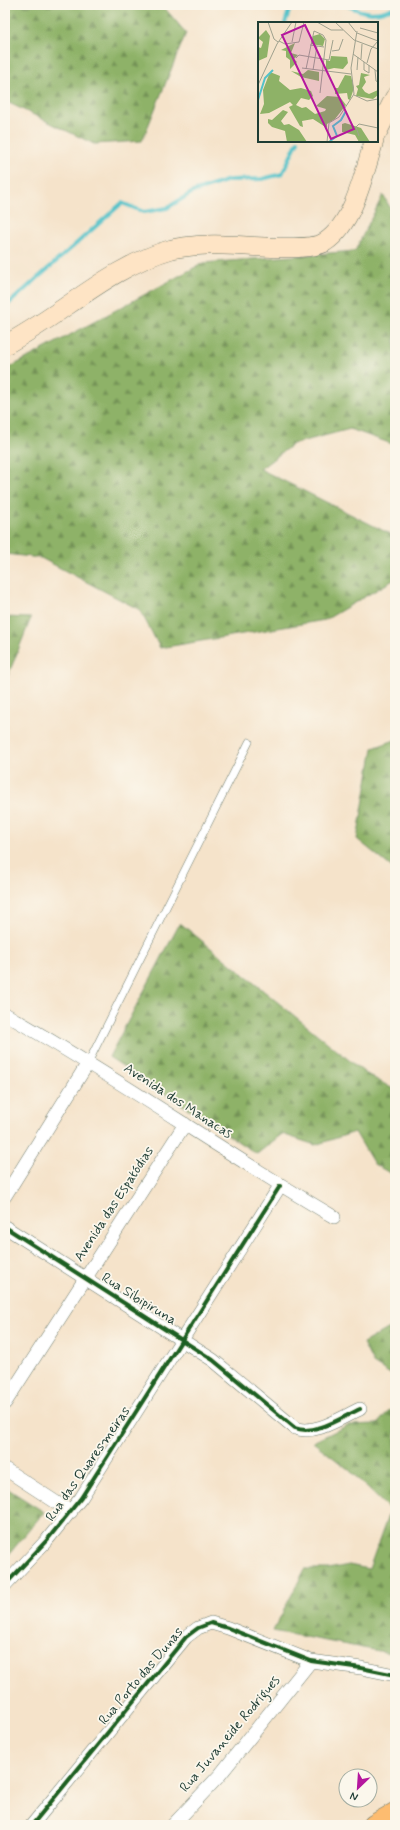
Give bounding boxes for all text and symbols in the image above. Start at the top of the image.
inset map [258,22,378,142]
street label: Avenida dos Manacas [120,1059,236,1143]
street label: Avenida das Espatódias [70,1143,158,1265]
street label: Rua Sibipiruna [98,1269,180,1329]
street label: Rua das Quaresmeiras [42,1403,134,1525]
street label: Rua Porto das Dunas [95,1623,187,1729]
street label: Rua Juvaneide Rodrigues [176,1672,286,1797]
north arrow [338,1768,378,1808]
text: N [348,1788,360,1804]

